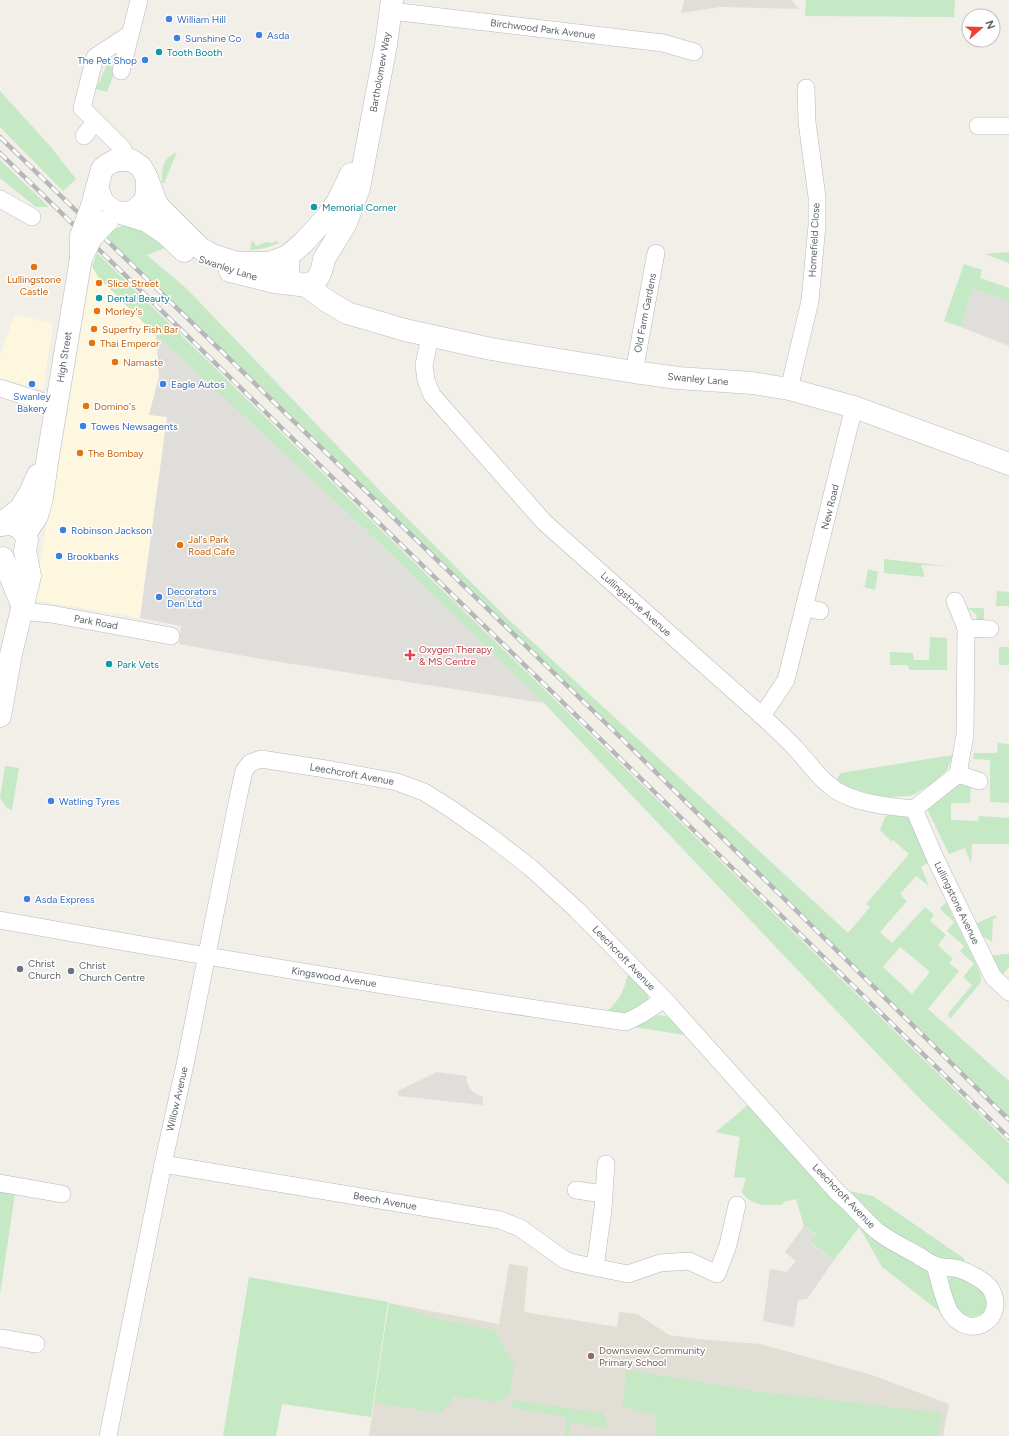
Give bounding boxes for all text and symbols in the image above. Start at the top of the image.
north arrow [961,8,1001,48]
place label: William Hill [177,13,226,26]
marker: William Hill [164,14,174,24]
street label: Birchwood Park Avenue [490,16,597,42]
text: N [982,19,997,31]
place label: Asda [267,29,289,42]
marker: Asda [254,30,264,40]
street label: Bartholomew Way [367,30,394,113]
place label: Sunshine Co [185,32,242,45]
marker: Sunshine Co [172,33,182,43]
place label: Tooth Booth [167,46,223,59]
marker: Tooth Booth [154,47,164,57]
place label: The Pet Shop [77,54,137,67]
marker: The Pet Shop [140,55,150,65]
place label: Memorial Corner [322,201,397,214]
marker: Memorial Corner [309,202,319,212]
street label: Homefield Close [806,202,822,278]
street label: Swanley Lane [197,252,260,284]
marker: Lullingstone Castle [29,262,39,272]
street label: Old Farm Gardens [631,272,659,354]
place label: Lullingstone Castle [7,273,62,298]
place label: Slice Street [107,277,159,290]
marker: Slice Street [94,278,104,288]
place label: Dental Beauty [107,292,170,305]
marker: Dental Beauty [94,293,104,303]
place label: Morley's [105,305,142,318]
marker: Morley's [92,306,102,316]
place label: Superfry Fish Bar [102,323,179,336]
marker: Superfry Fish Bar [89,324,99,334]
street label: High Street [54,330,75,384]
place label: Thai Emperor [100,337,160,350]
marker: Thai Emperor [87,338,97,348]
place label: Namaste [123,356,164,369]
marker: Namaste [110,357,120,367]
street label: Swanley Lane [667,370,730,388]
place label: Eagle Autos [171,378,225,391]
marker: Swanley Bakery [27,379,37,389]
marker: Eagle Autos [158,379,168,389]
place label: Swanley Bakery [13,390,51,415]
place label: Domino's [94,400,136,413]
marker: Domino's [81,401,91,411]
place label: Towes Newsagents [91,420,178,433]
marker: Towes Newsagents [78,421,88,431]
place label: The Bombay [88,447,144,460]
marker: The Bombay [75,448,85,458]
street label: New Road [818,483,842,531]
place label: Robinson Jackson [71,524,152,537]
marker: Robinson Jackson [58,525,68,535]
place label: Jal's Park Road Cafe [188,533,235,558]
marker: Jal's Park Road Cafe [175,540,185,550]
place label: Brookbanks [67,550,119,563]
marker: Brookbanks [54,551,64,561]
street label: Lullingstone Avenue [598,569,674,639]
place label: Decorators Den Ltd [167,585,217,610]
marker: Decorators Den Ltd [154,592,164,602]
street label: Park Road [73,612,119,632]
place label: Oxygen Therapy & MS Centre [419,643,493,668]
marker: Oxygen Therapy & MS Centre [404,649,416,661]
place label: Park Vets [117,658,159,671]
marker: Park Vets [104,659,114,669]
street label: Leechcroft Avenue [309,760,396,788]
place label: Watling Tyres [59,795,120,808]
marker: Watling Tyres [46,796,56,806]
street label: Lullingstone Avenue [931,859,983,947]
place label: Asda Express [35,893,95,906]
marker: Asda Express [22,894,32,904]
street label: Leechcroft Avenue [590,923,659,994]
place label: Christ Church [28,957,61,982]
place label: Christ Church Centre [79,959,146,984]
marker: Christ Church [15,964,25,974]
street label: Kingswood Avenue [291,964,378,990]
marker: Christ Church Centre [66,966,76,976]
street label: Willow Avenue [163,1065,191,1133]
street label: Leechcroft Avenue [810,1161,879,1232]
street label: Beech Avenue [352,1189,418,1213]
place label: Downsview Community Primary School [599,1344,706,1369]
marker: Downsview Community Primary School [586,1351,596,1361]

